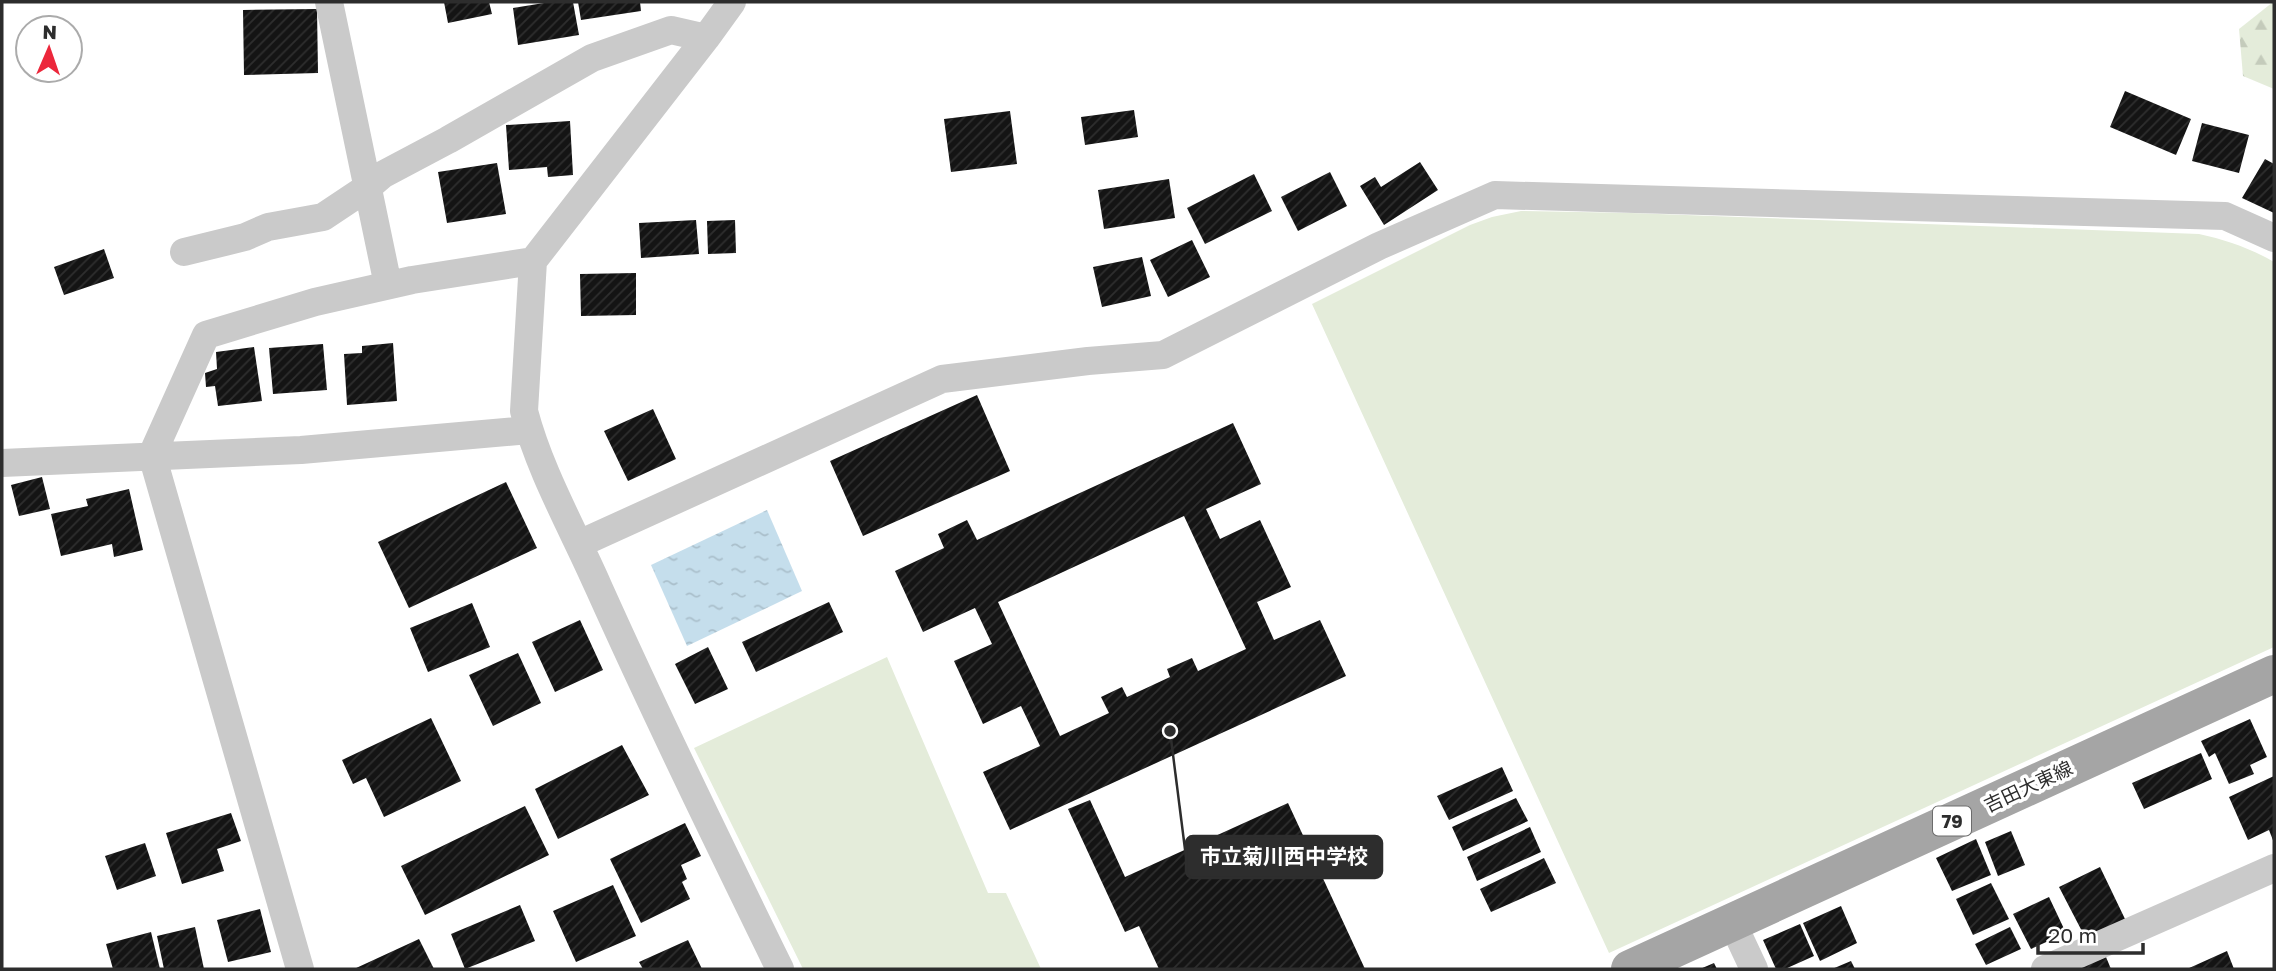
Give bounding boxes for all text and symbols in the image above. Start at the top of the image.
north arrow [14,14,84,84]
text: N [42,20,57,43]
street label: 吉田大東線 [1980,755,2076,817]
road number: 79 [1933,806,1971,836]
callout: 市立菊川西中学校 [1186,836,1382,878]
text: 市立菊川西中学校 [1200,843,1368,869]
scale bar [2038,912,2143,956]
text: 20 m [2048,922,2097,948]

